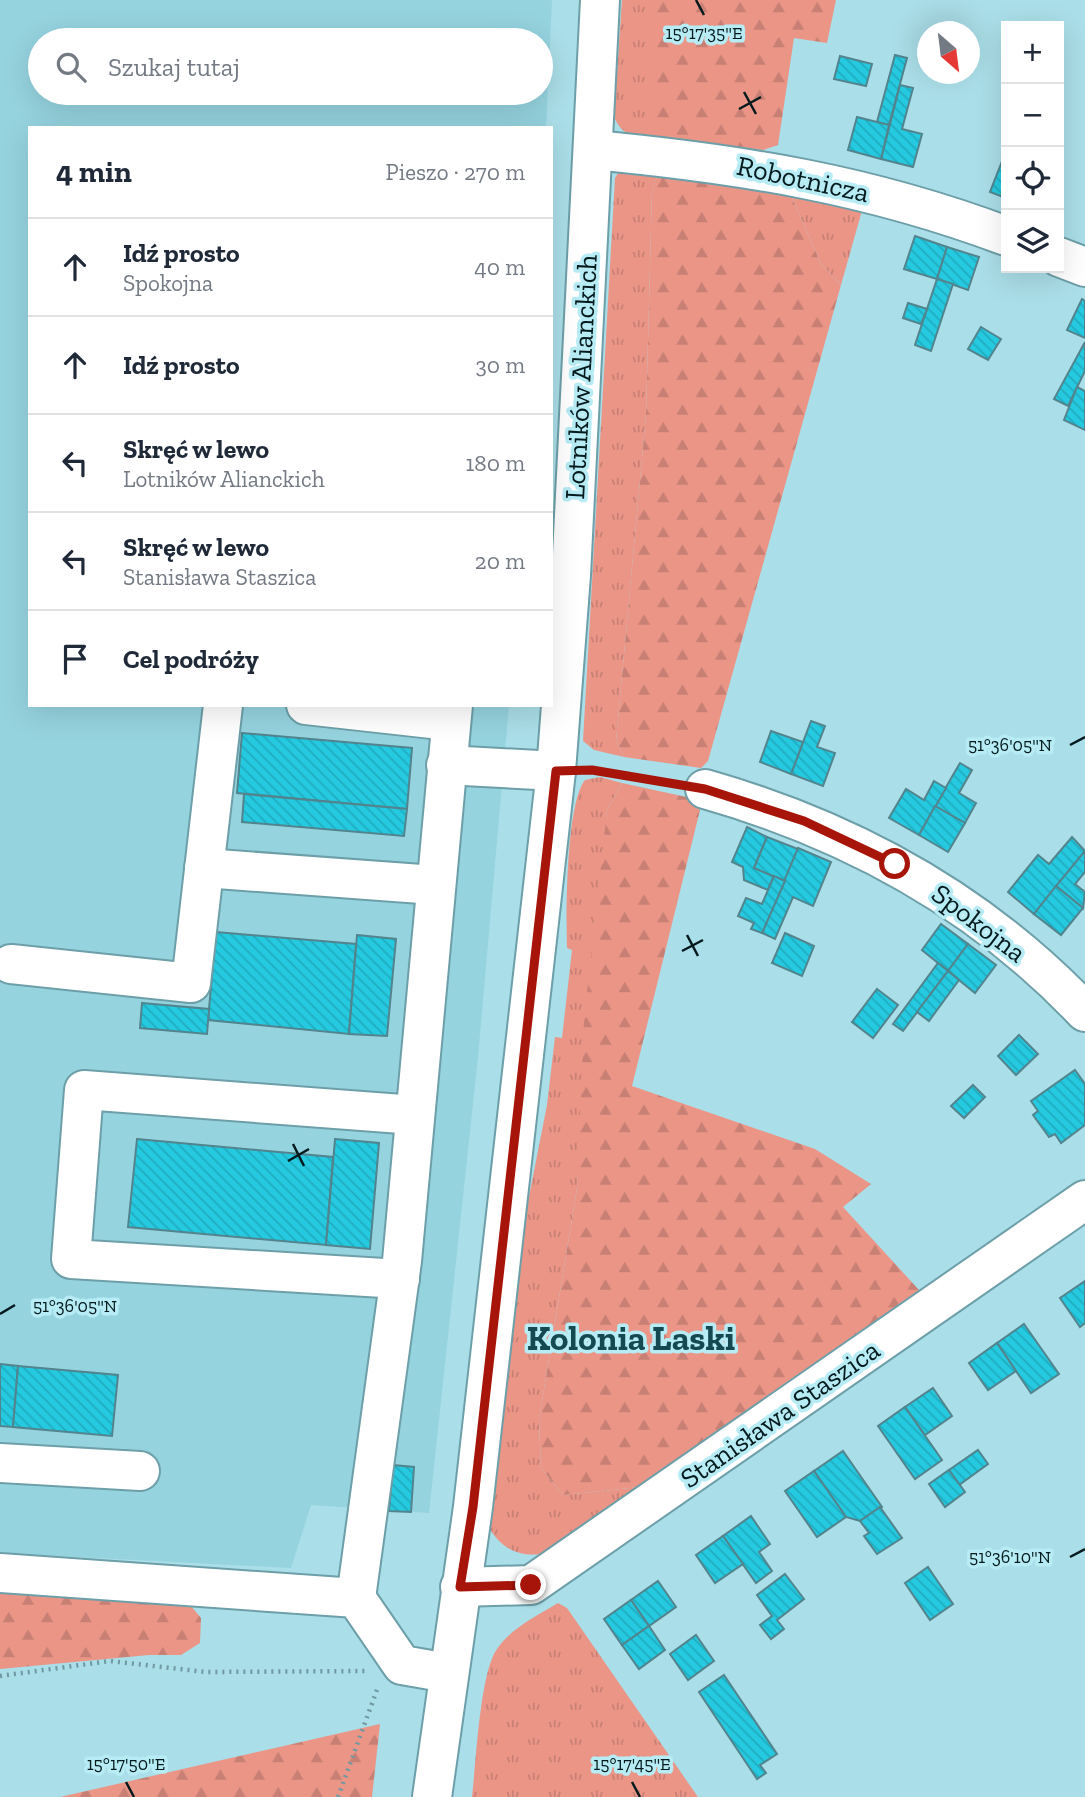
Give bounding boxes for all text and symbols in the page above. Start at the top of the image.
north arrow [917,21,980,84]
map controls [1001,21,1064,273]
button: + [1001,21,1064,84]
text: 15°17'35"E [665,22,743,44]
search box [28,28,553,105]
icon: search [52,48,90,86]
text: Szukaj tutaj [108,51,240,83]
button: − [1001,84,1064,147]
button: locate [1001,147,1064,210]
street label: Robotnicza [734,149,873,209]
text: 4 min [56,154,132,190]
text: Pieszo · 270 m [386,158,525,186]
button: layers [1001,210,1064,273]
text: Idź prosto [123,237,240,269]
icon: ahead [56,248,94,286]
text: 40 m [474,253,525,281]
street label: Lotników Alianckich [558,253,604,500]
text: Spokojna [123,269,213,297]
icon: ahead [56,346,94,384]
text: Idź prosto [123,349,240,381]
text: 30 m [475,351,525,379]
text: Skręć w lewo [123,433,269,465]
icon: left [56,444,94,482]
text: 180 m [465,449,525,477]
text: Lotników Alianckich [123,465,325,493]
text: Skręć w lewo [123,531,269,563]
icon: left [56,542,94,580]
text: 20 m [475,547,525,575]
text: Stanisława Staszica [123,563,316,591]
icon: arrive [56,640,94,678]
text: Cel podróży [123,643,259,675]
text: 51°36'05"N [968,734,1052,756]
route start [879,848,910,879]
street label: Spokojna [925,877,1033,969]
text: 51°36'05"N [33,1295,117,1317]
district label: Kolonia Laski [527,1317,735,1359]
street label: Stanisława Staszica [674,1333,886,1495]
text: 51°36'10"N [969,1546,1051,1568]
route end [515,1569,546,1600]
text: 15°17'50"E [87,1753,165,1775]
text: 15°17'45"E [593,1753,671,1775]

